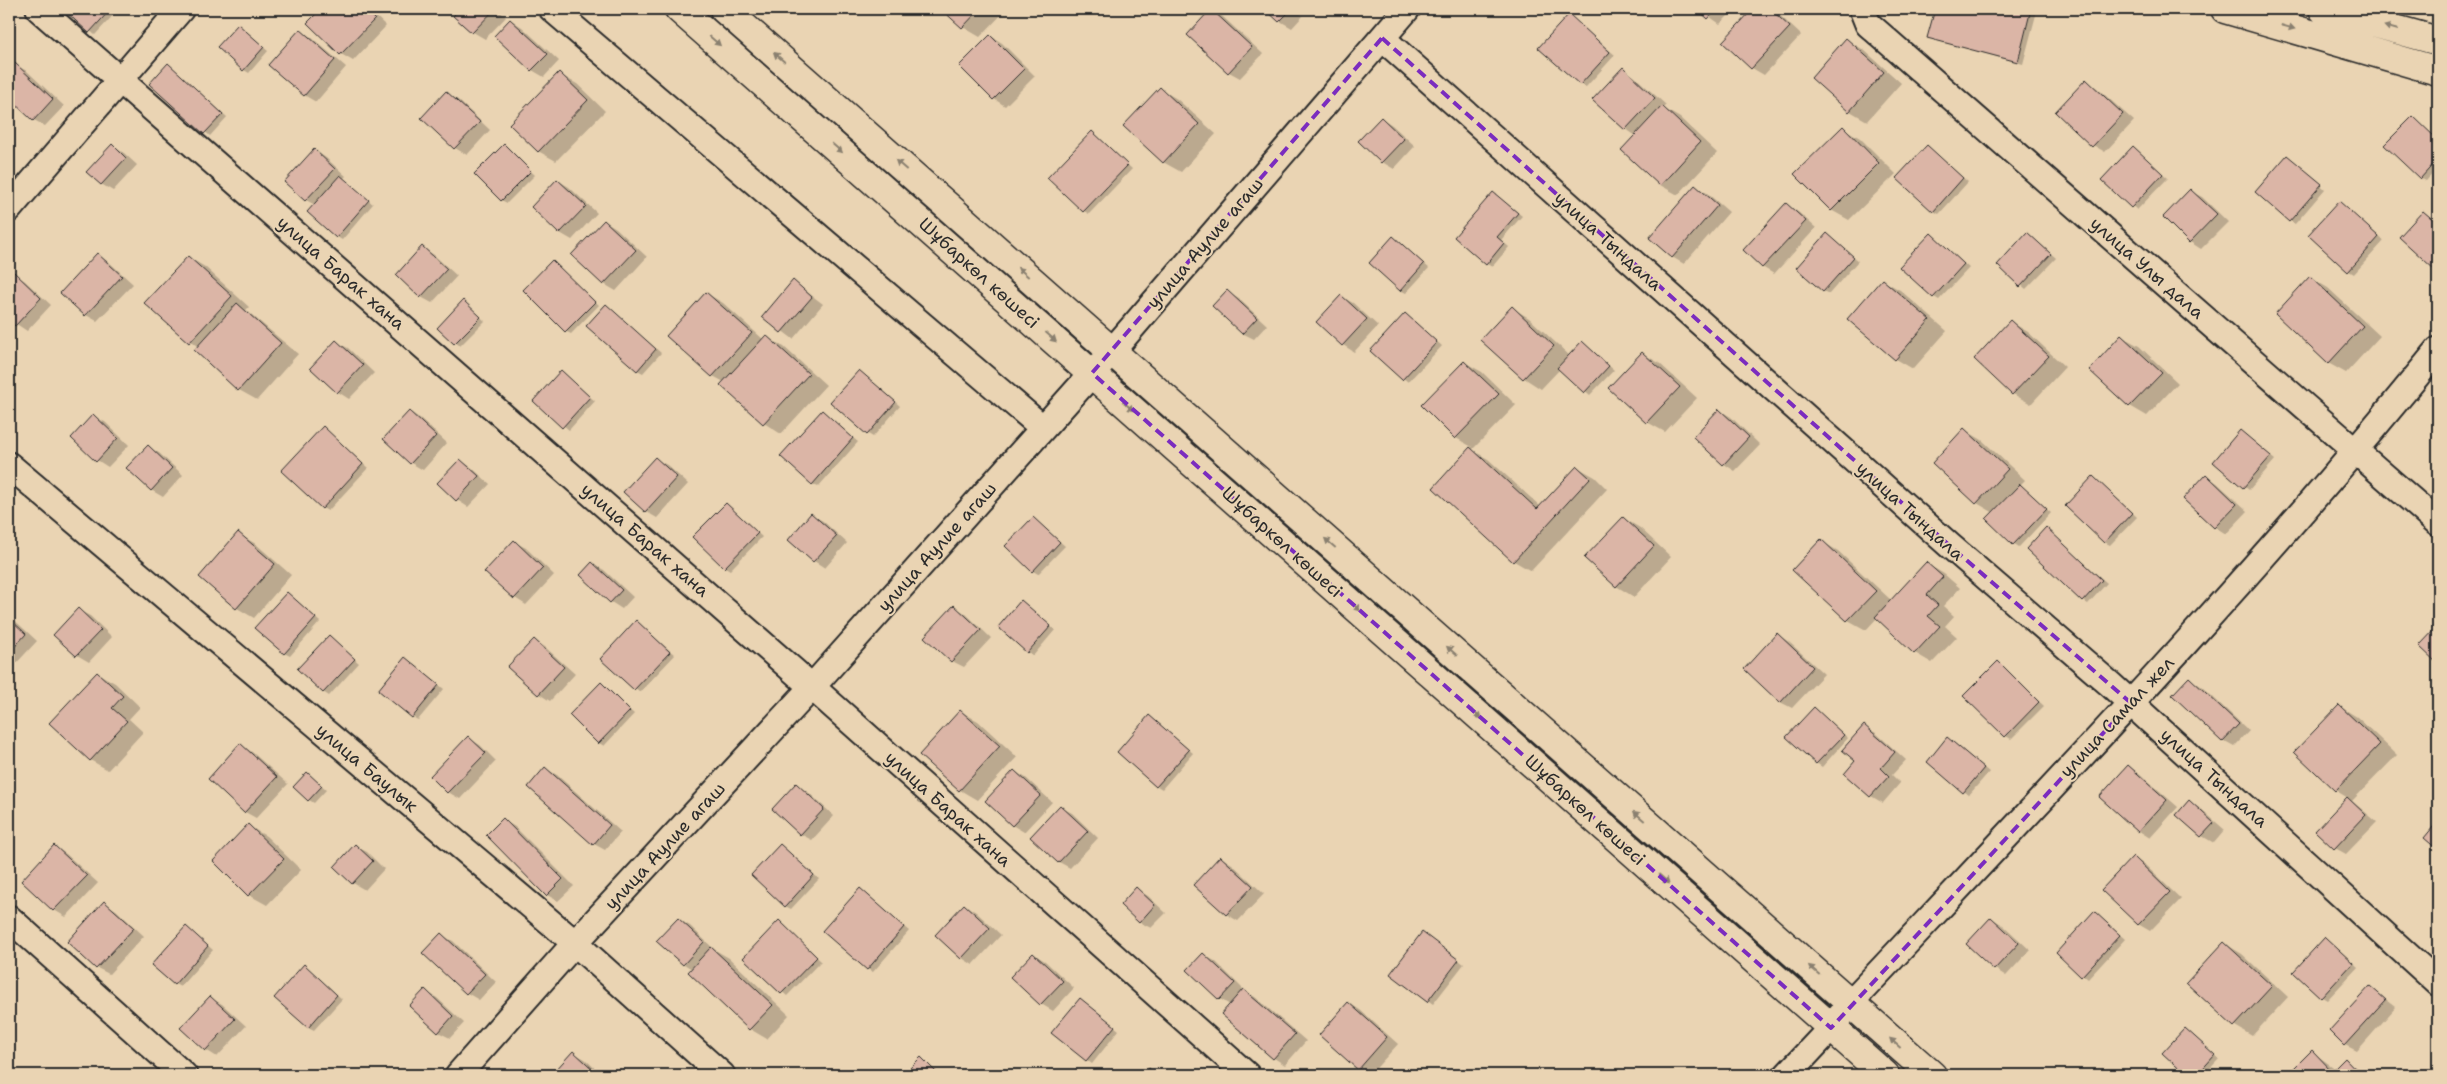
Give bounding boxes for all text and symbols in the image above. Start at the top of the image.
one-way arrow [2281,24,2296,32]
one-way arrow [2384,24,2399,32]
one-way arrow [709,35,721,47]
one-way arrow [772,52,785,63]
one-way arrow [831,143,844,154]
one-way arrow [895,159,907,171]
street label: улица Аулие агаш [1141,172,1269,314]
street label: улица Тындала [1549,186,1667,296]
street label: улица Барак хана [272,211,410,335]
street label: Шұбаркөл көшесі [913,212,1045,334]
street label: улица Улы дала [2085,212,2209,324]
one-way arrow [1016,267,1029,278]
one-way arrow [1045,331,1057,342]
one-way arrow [1122,400,1135,411]
street label: улица Тындала [1851,456,1969,566]
street label: улица Аулие агаш [872,477,1002,617]
street label: улица Барак хана [576,478,714,602]
street label: Шұбаркөл көшесі [1216,481,1348,603]
one-way arrow [1324,538,1337,549]
one-way arrow [1348,600,1360,612]
one-way arrow [1446,645,1458,657]
street label: улица Самал жел [2055,651,2179,783]
one-way arrow [1470,708,1482,720]
street label: улица Баулык [311,718,423,818]
street label: улица Тындала [2155,723,2273,833]
street label: улица Барак хана [880,746,1016,872]
street label: Шұбаркөл көшесі [1519,749,1651,871]
street label: улица Аулие агаш [599,777,731,915]
one-way arrow [1633,811,1646,822]
one-way arrow [1657,874,1670,885]
one-way arrow [1807,965,1820,976]
one-way arrow [1890,1037,1902,1049]

